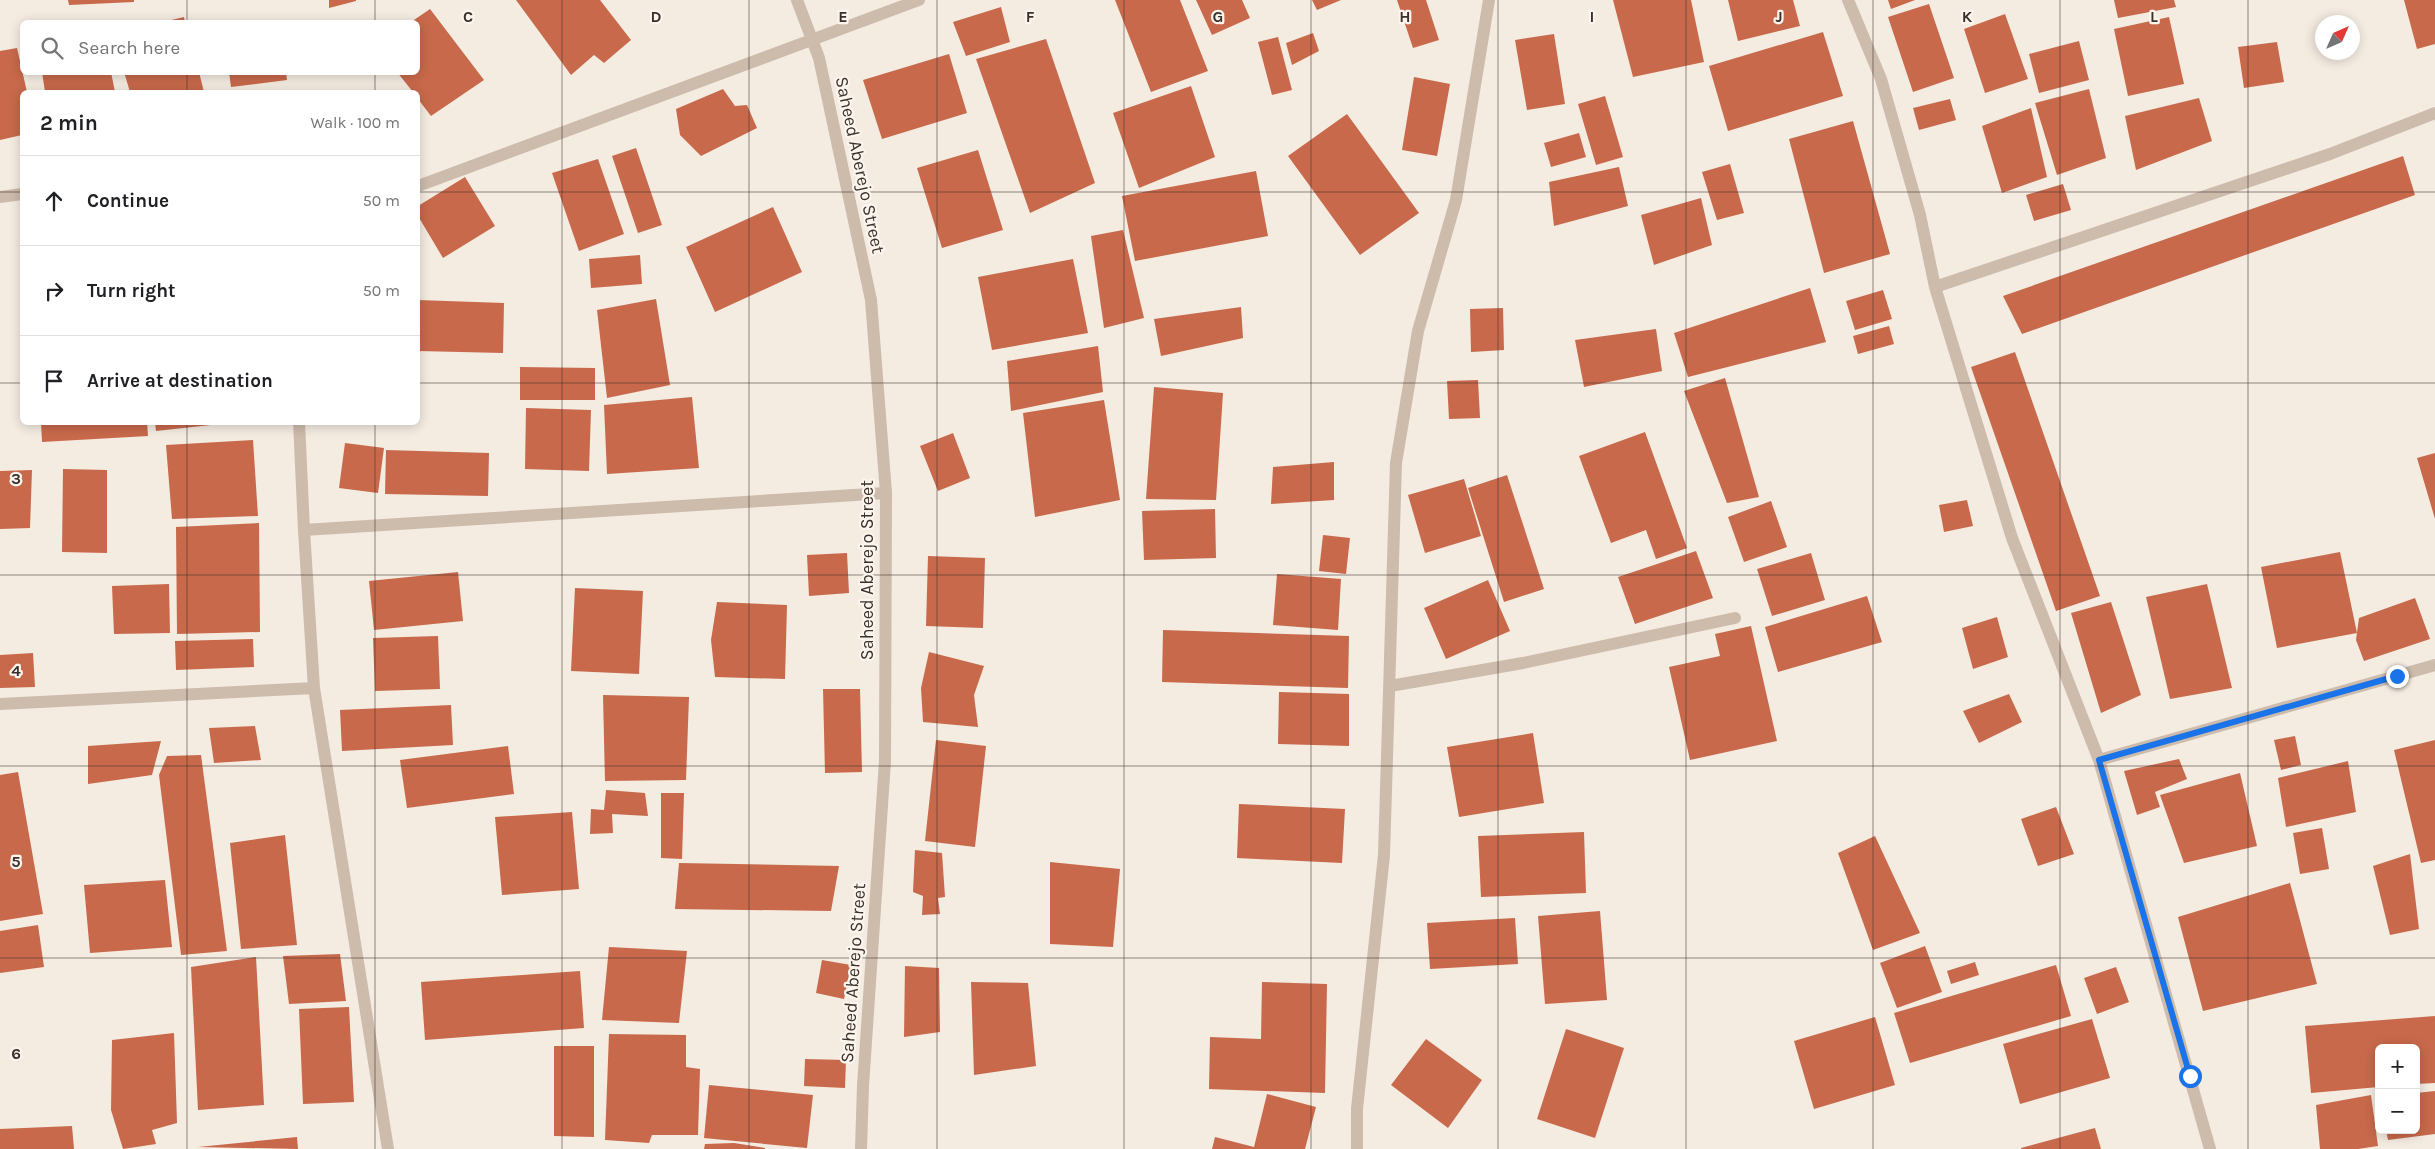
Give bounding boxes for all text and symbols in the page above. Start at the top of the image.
text: C [463,7,473,26]
text: D [651,7,662,26]
text: E [838,7,848,26]
text: F [1026,7,1035,26]
text: G [1213,7,1223,26]
text: H [1399,7,1411,26]
text: I [1590,7,1594,26]
text: J [1775,7,1783,26]
text: K [1962,7,1973,26]
text: L [2150,7,2158,26]
north arrow [2315,15,2360,60]
search box [20,20,420,75]
icon: search [38,34,66,62]
text: Search here [78,37,180,59]
street label: Saheed Aberejo Street [831,75,890,256]
text: 2 min [40,111,98,135]
text: Walk · 100 m [310,113,400,132]
icon: ahead [40,187,68,215]
text: Continue [87,190,169,212]
text: 50 m [363,191,400,210]
icon: right [40,277,68,305]
text: Turn right [87,280,176,302]
text: 50 m [363,281,400,300]
icon: arrive [40,367,68,395]
text: Arrive at destination [87,370,273,392]
text: 3 [11,469,21,488]
street label: Saheed Aberejo Street [856,480,878,660]
text: 4 [11,661,21,680]
route end [2386,665,2409,688]
text: 5 [11,852,21,871]
street label: Saheed Aberejo Street [836,882,870,1064]
text: 6 [11,1044,21,1063]
map controls [2375,1044,2420,1134]
button: + [2375,1044,2420,1089]
route start [2179,1065,2202,1088]
button: − [2375,1089,2420,1134]

